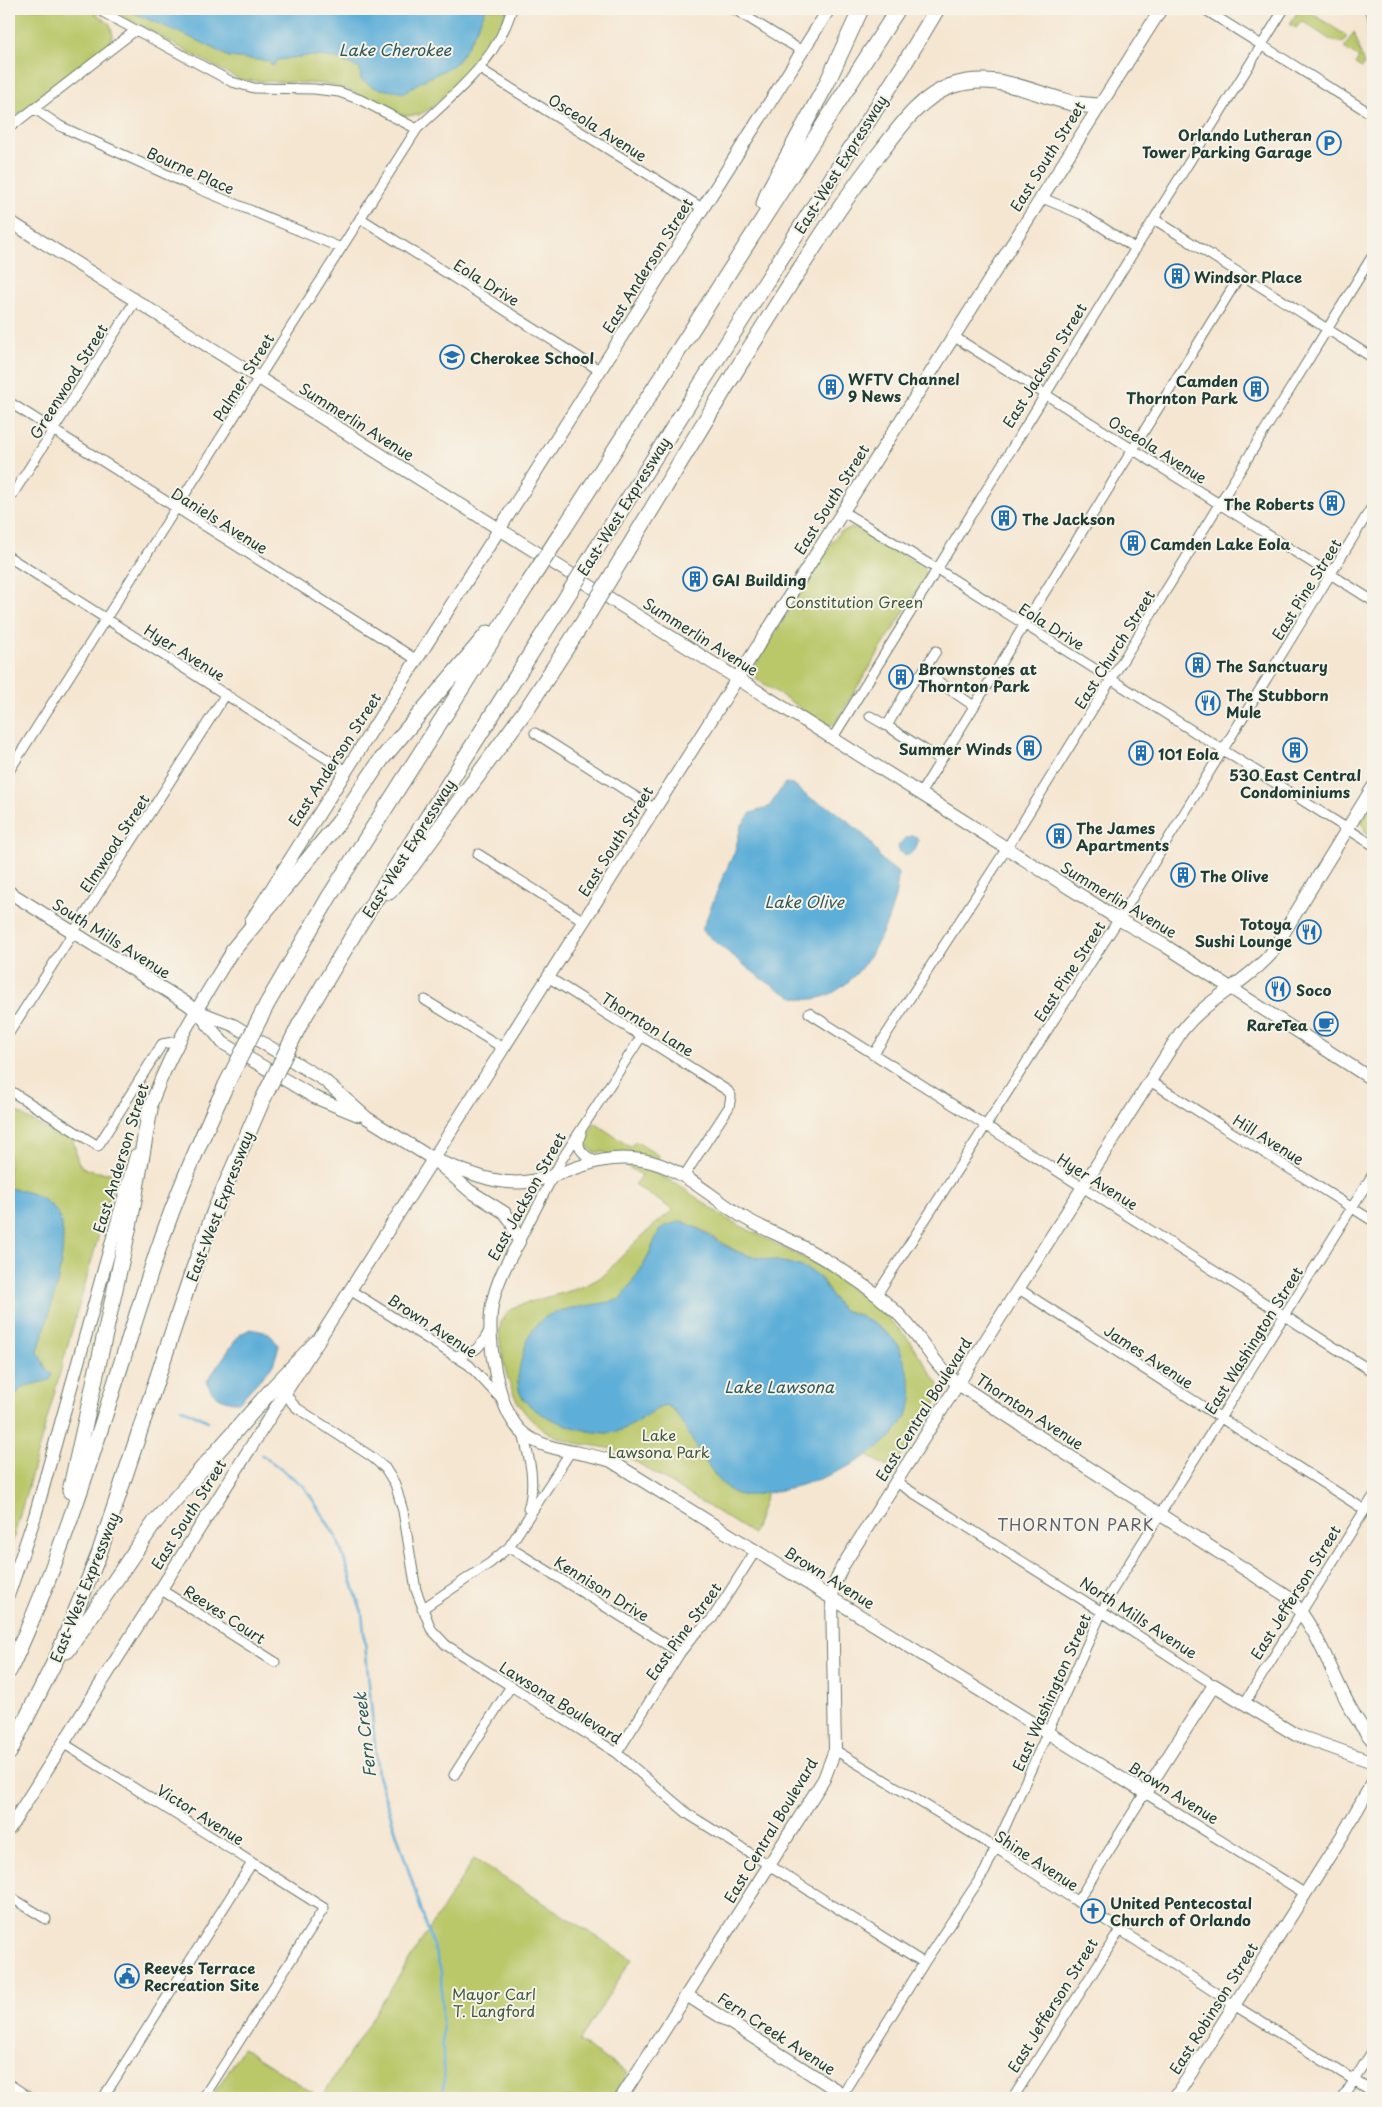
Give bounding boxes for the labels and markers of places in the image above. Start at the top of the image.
place label: Orlando Lutheran Tower Parking Garage [1142,123,1312,163]
parking icon: Orlando Lutheran Tower Parking Garage [1316,130,1342,156]
building icon: Windsor Place [1164,263,1190,289]
place label: Windsor Place [1194,265,1302,288]
school or university icon: Cherokee School [439,344,465,370]
place label: Cherokee School [470,346,594,369]
place label: WFTV Channel 9 News [848,367,960,407]
place label: Camden Thornton Park [1126,369,1238,409]
building icon: WFTV Channel 9 News [818,374,844,400]
building icon: Camden Thornton Park [1243,376,1269,402]
building icon: The Roberts [1319,490,1345,516]
place label: The Roberts [1224,492,1314,515]
building icon: The Jackson [991,505,1017,531]
place label: The Jackson [1022,507,1115,530]
building icon: Camden Lake Eola [1120,530,1146,556]
place label: Camden Lake Eola [1150,532,1291,555]
building icon: GAI Building [682,566,708,592]
place label: GAI Building [712,568,806,591]
building icon: The Sanctuary [1185,652,1211,678]
place label: The Sanctuary [1216,654,1328,677]
place label: Brownstones at Thornton Park [918,657,1037,697]
building icon: Brownstones at Thornton Park [888,664,914,690]
place label: The Stubborn Mule [1226,683,1329,723]
restaurant icon: The Stubborn Mule [1195,690,1221,716]
building icon: Summer Winds [1016,735,1042,761]
place label: Summer Winds [899,737,1012,760]
building icon: 530 East Central Condominiums [1282,737,1308,763]
building icon: 101 Eola [1128,740,1154,766]
place label: 101 Eola [1158,742,1219,765]
place label: 530 East Central Condominiums [1229,763,1361,803]
place label: The James Apartments [1076,816,1169,856]
building icon: The James Apartments [1046,823,1072,849]
building icon: The Olive [1170,862,1196,888]
place label: The Olive [1200,864,1269,887]
place label: Totoya Sushi Lounge [1195,912,1292,952]
restaurant icon: Totoya Sushi Lounge [1296,919,1322,945]
restaurant icon: Soco [1265,976,1291,1002]
place label: Soco [1296,978,1331,1001]
cafe icon: RareTea [1313,1011,1339,1037]
place label: RareTea [1247,1013,1308,1036]
place label: United Pentecostal Church of Orlando [1110,1891,1252,1931]
church icon: United Pentecostal Church of Orlando [1080,1898,1106,1924]
place label: Reeves Terrace Recreation Site [144,1956,259,1996]
public building icon: Reeves Terrace Recreation Site [114,1963,140,1989]

